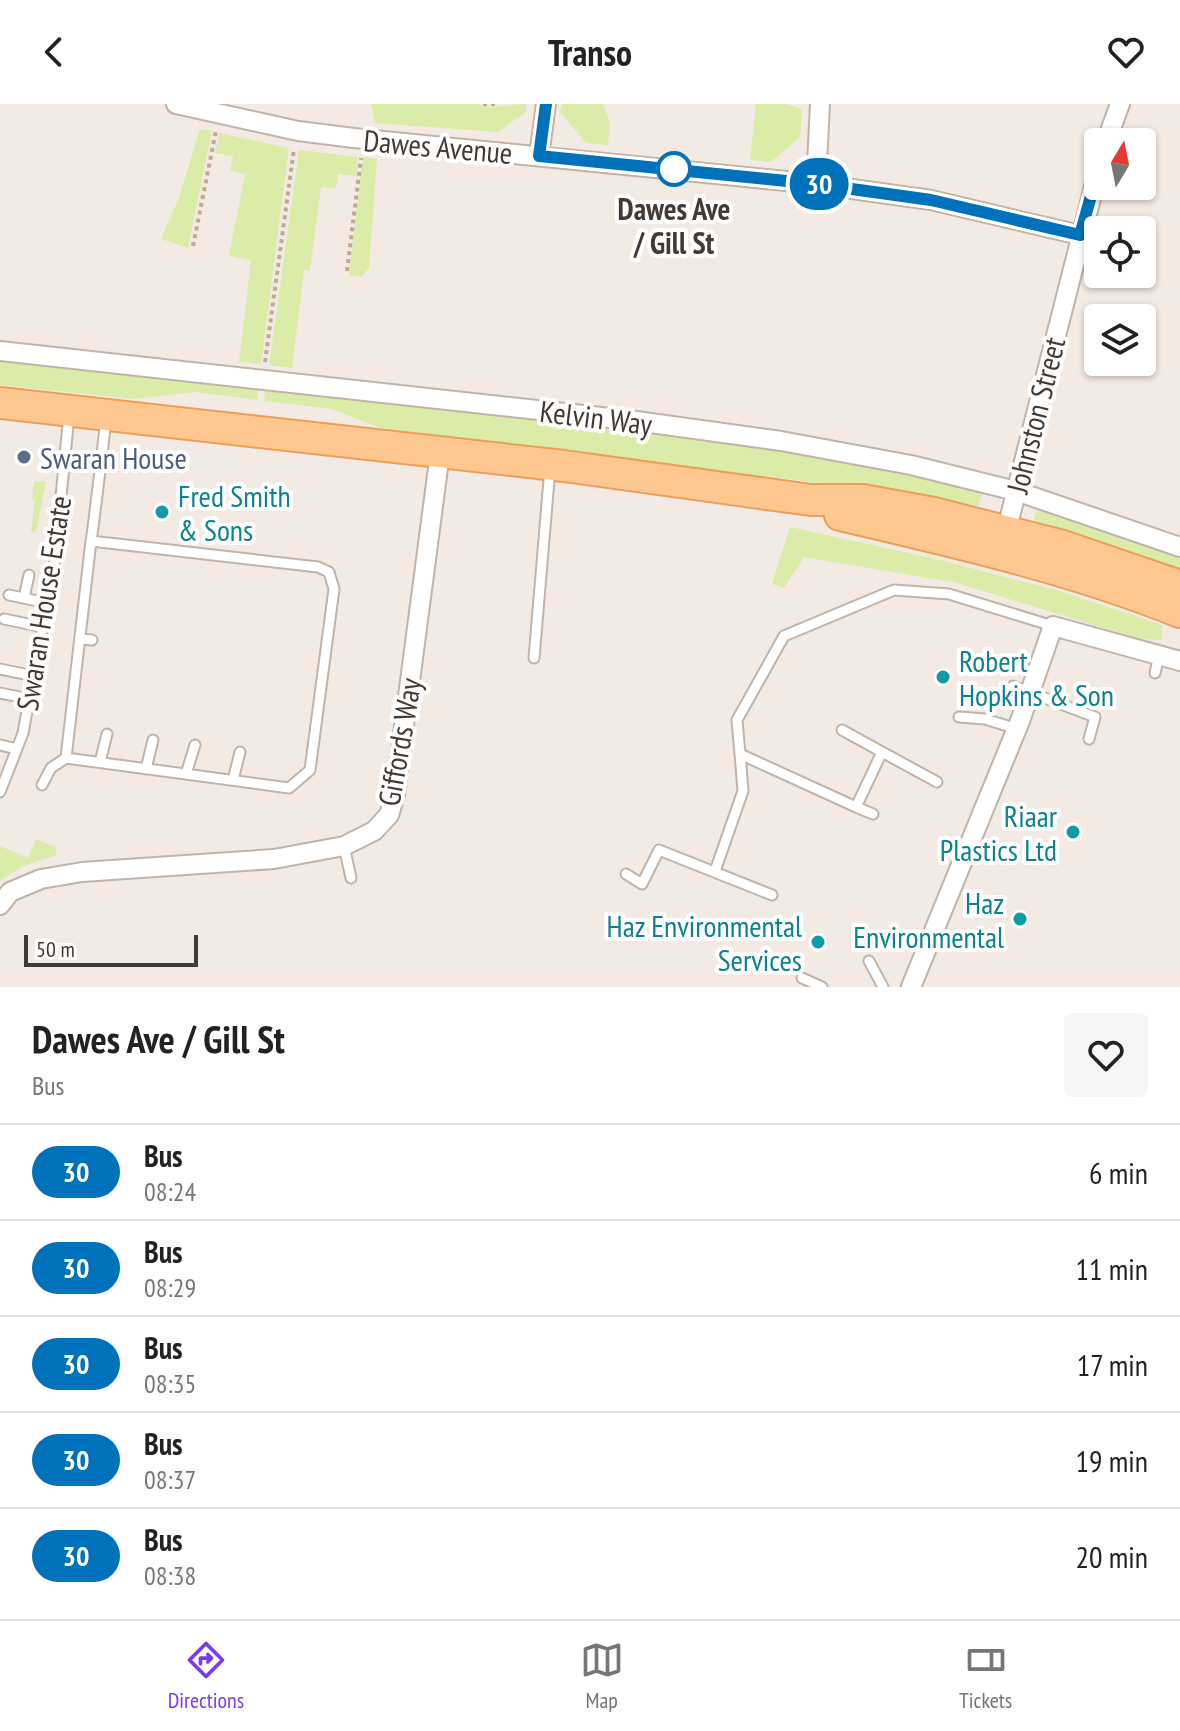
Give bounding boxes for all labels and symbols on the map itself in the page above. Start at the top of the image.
street label: Dawes Avenue [362,120,514,172]
north arrow [1084,128,1156,200]
marker: Dawes Ave / Gill St [657,152,691,186]
line badge: 30 [783,158,855,210]
place label: Dawes Ave / Gill St [618,189,730,262]
street label: Johnston Street [997,332,1073,498]
street label: Kelvin Way [538,391,655,443]
place label: Swaran House [40,438,187,477]
marker: Swaran House [15,448,33,466]
place label: Fred Smith & Sons [178,476,291,549]
street label: Swaran House Estate [7,493,79,713]
marker: Fred Smith & Sons [153,503,171,521]
place label: Robert Hopkins & Son [959,641,1114,714]
marker: Robert Hopkins & Son [934,668,952,686]
street label: Giffords Way [369,674,430,809]
place label: Riaar Plastics Ltd [940,796,1058,869]
marker: Riaar Plastics Ltd [1064,823,1082,841]
place label: Haz Environmental [853,883,1004,956]
place label: Haz Environmental Services [607,906,802,979]
marker: Haz Environmental [1011,910,1029,928]
scale bar [24,931,198,967]
marker: Haz Environmental Services [809,933,827,951]

